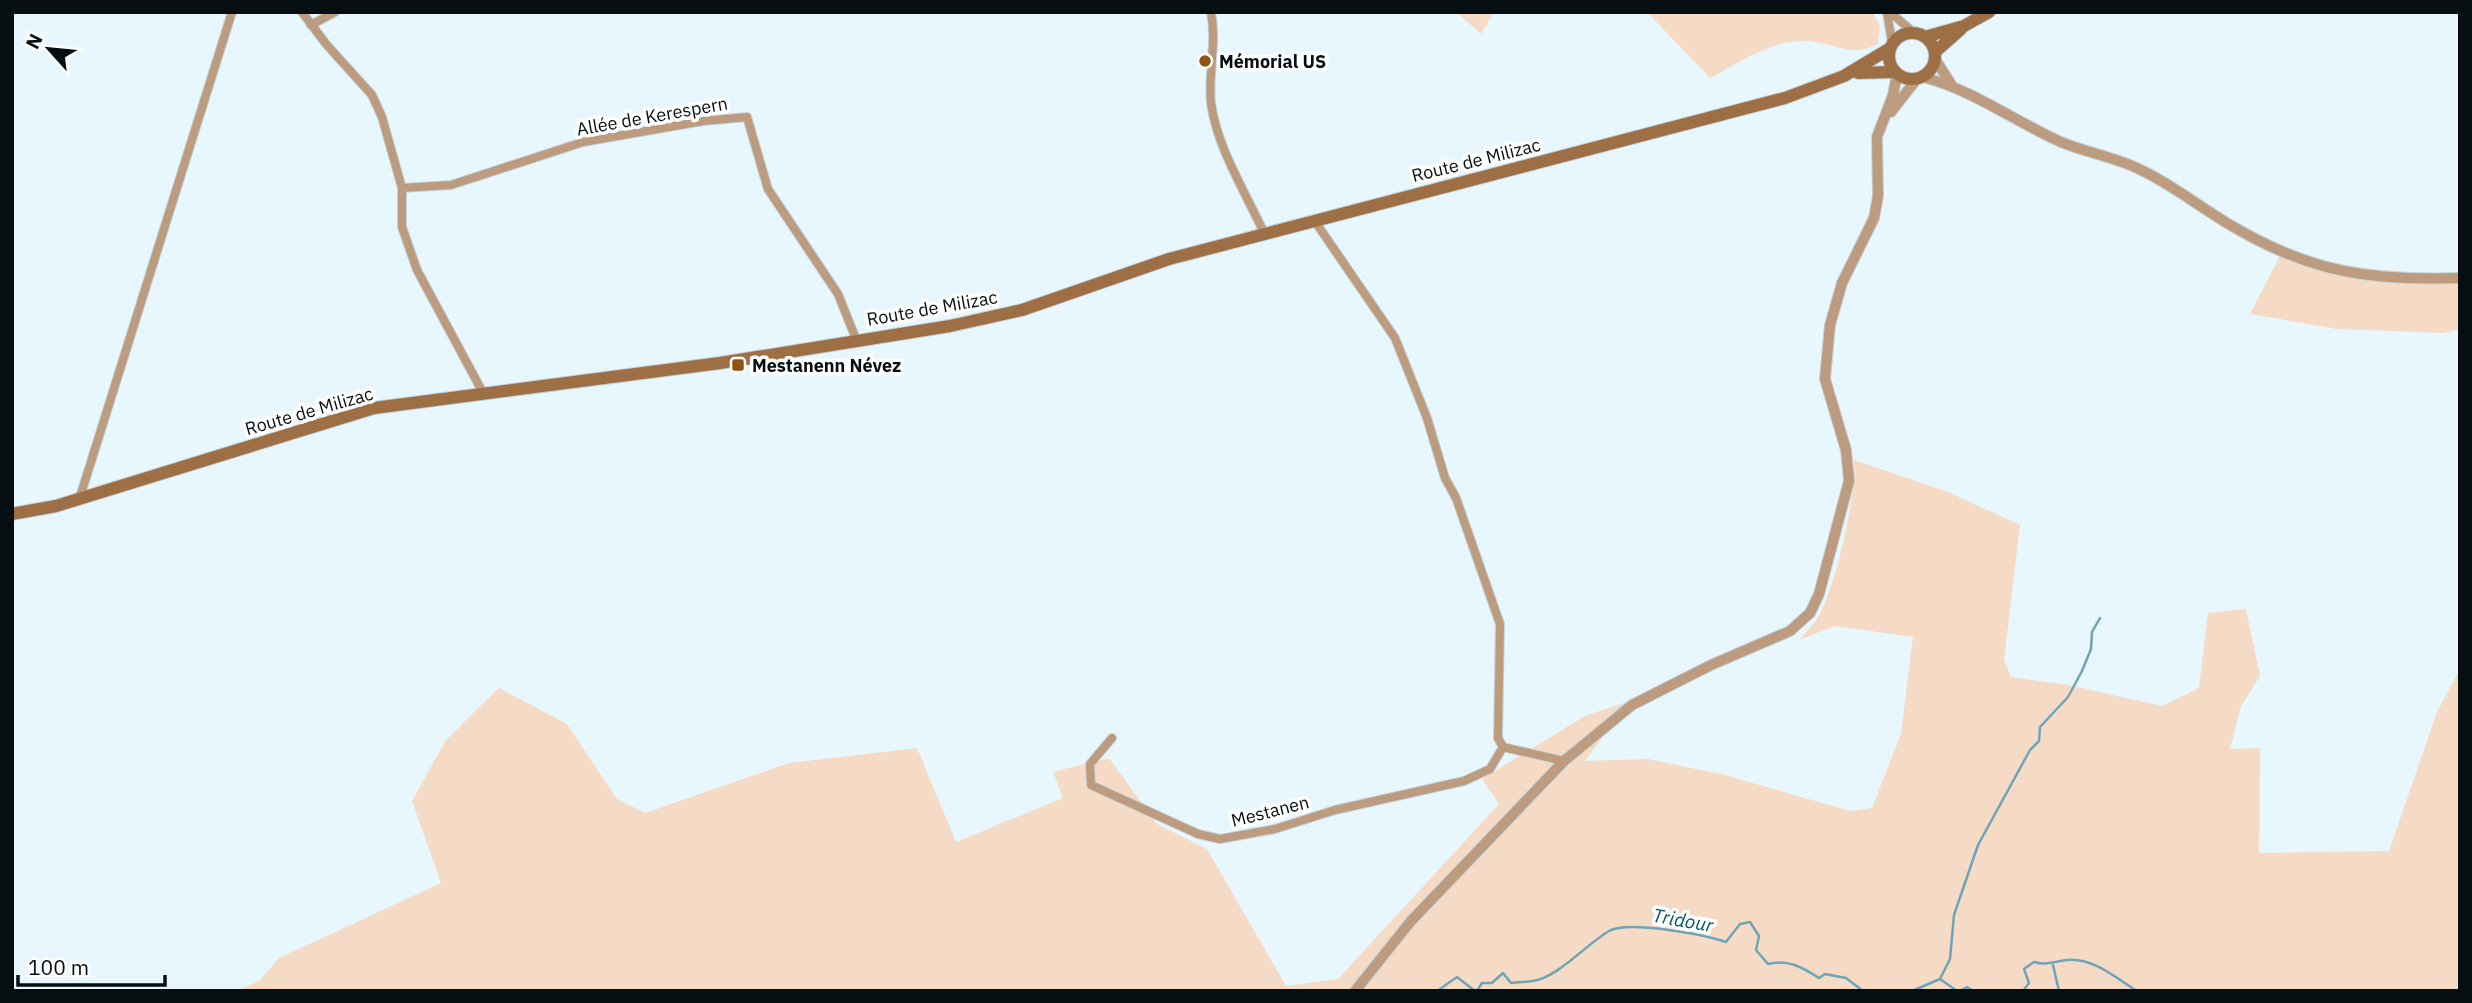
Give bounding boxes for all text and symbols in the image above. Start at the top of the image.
north arrow [14,14,84,84]
text: N [20,30,48,53]
place label: Mémorial US [1219,50,1326,73]
marker: Mémorial US [1197,53,1213,69]
street label: Allée de Kerespern [575,91,729,141]
street label: Route de Milizac [1409,133,1543,187]
street label: Route de Milizac [865,285,999,331]
place label: Mestanenn Névez [752,354,901,377]
marker: Mestanenn Névez [730,357,746,373]
street label: Route de Milizac [242,382,376,440]
street label: Mestanen [1229,790,1311,832]
water label: Tridour [1651,903,1716,937]
scale bar [18,944,164,988]
text: 100 m [28,953,89,981]

